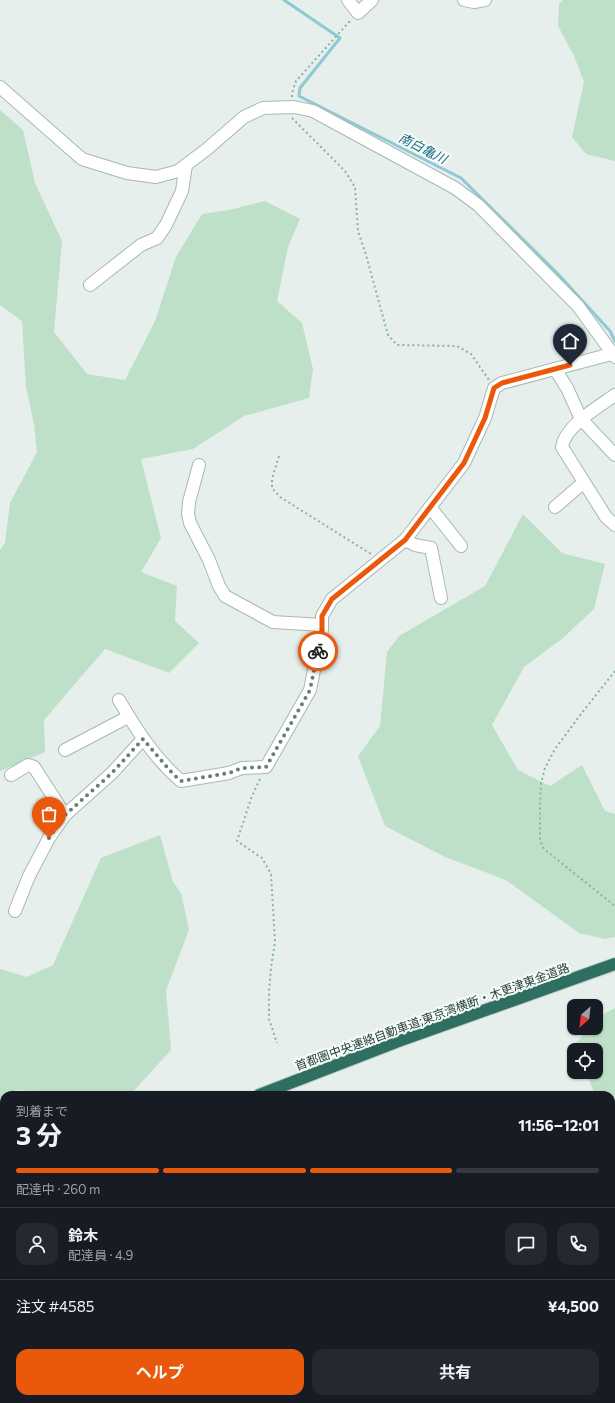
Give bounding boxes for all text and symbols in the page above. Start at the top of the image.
water label: 南白亀川 [396,129,452,168]
pin [553,324,587,365]
icon: home [559,330,581,352]
courier [298,631,338,671]
icon: bike [307,640,329,662]
pin [32,797,66,838]
icon: bag [38,803,60,825]
street label: 首都圏中央連絡自動車道;東京湾横断・木更津東金道路 [293,960,571,1073]
north arrow [567,999,603,1035]
map controls [567,999,603,1079]
button: locate [567,1043,603,1079]
text: 到着まで [16,1103,68,1119]
text: 11:56–12:01 [518,1116,599,1134]
text: 3 分 [16,1119,62,1150]
text: 配達中 · 260 m [16,1181,100,1197]
button: person [16,1223,58,1265]
button: chat [505,1223,547,1265]
button: phone [557,1223,599,1265]
text: 鈴木 [68,1226,98,1244]
text: 配達員 · 4.9 [68,1247,134,1263]
text: 注文 #4585 [16,1297,94,1315]
text: ¥4,500 [548,1297,599,1315]
button: ヘルプ [16,1349,304,1395]
button: 共有 [312,1349,599,1395]

